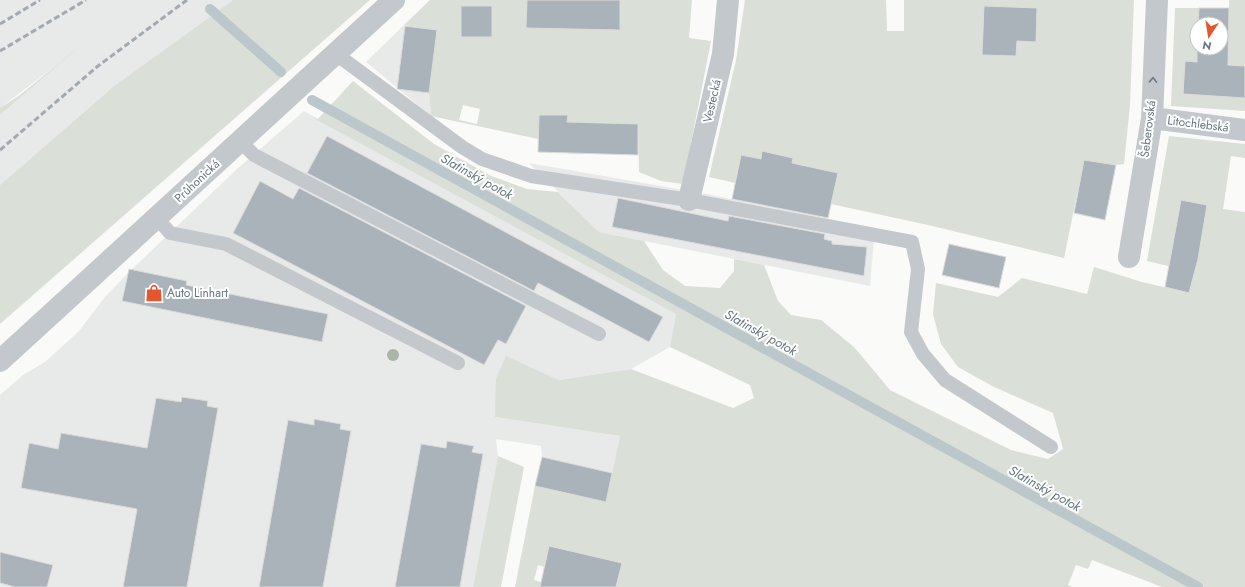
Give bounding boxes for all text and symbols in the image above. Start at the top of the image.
north arrow [1189,16,1229,56]
text: N [1201,37,1213,55]
street label: Vestecká [698,77,726,124]
one-way arrow [1149,77,1158,83]
street label: Šeberovská [1136,99,1160,159]
street label: Litochlebská [1166,111,1230,137]
water label: Slatinský potok [437,149,517,204]
street label: Průhonická [170,155,224,207]
shop icon: Auto Linhart [144,283,164,303]
place label: Auto Linhart [167,284,228,302]
water label: Slatinský potok [721,305,801,360]
water label: Slatinský potok [1005,461,1085,516]

